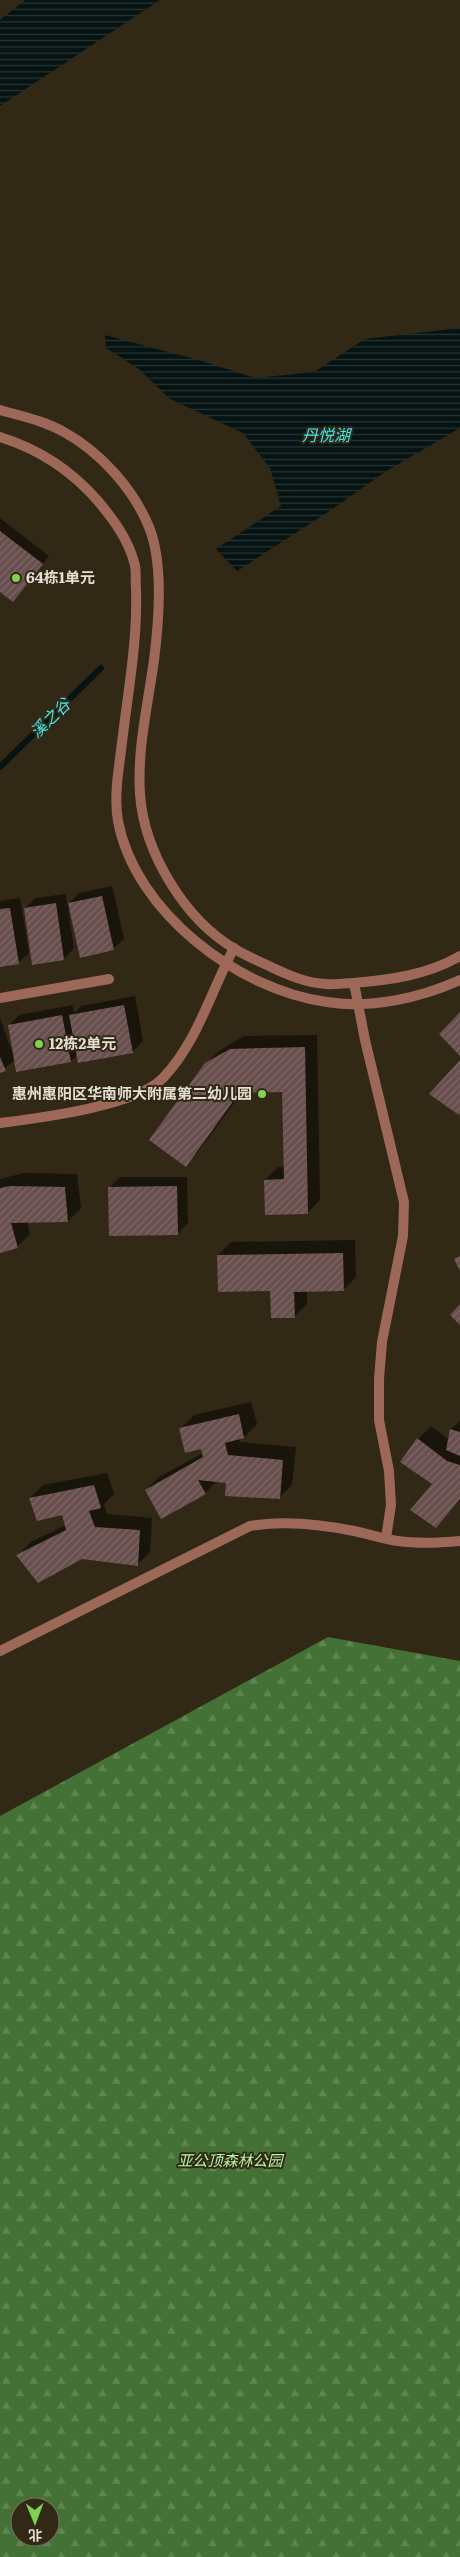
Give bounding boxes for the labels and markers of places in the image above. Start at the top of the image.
place label: 64栋1单元 [26,565,95,588]
marker: 64栋1单元 [10,572,22,584]
place label: 12栋2单元 [49,1031,116,1054]
marker: 12栋2单元 [33,1038,45,1050]
place label: 惠州惠阳区华南师大附属第二幼儿园 [12,1081,252,1104]
marker: 惠州惠阳区华南师大附属第二幼儿园 [256,1088,268,1100]

